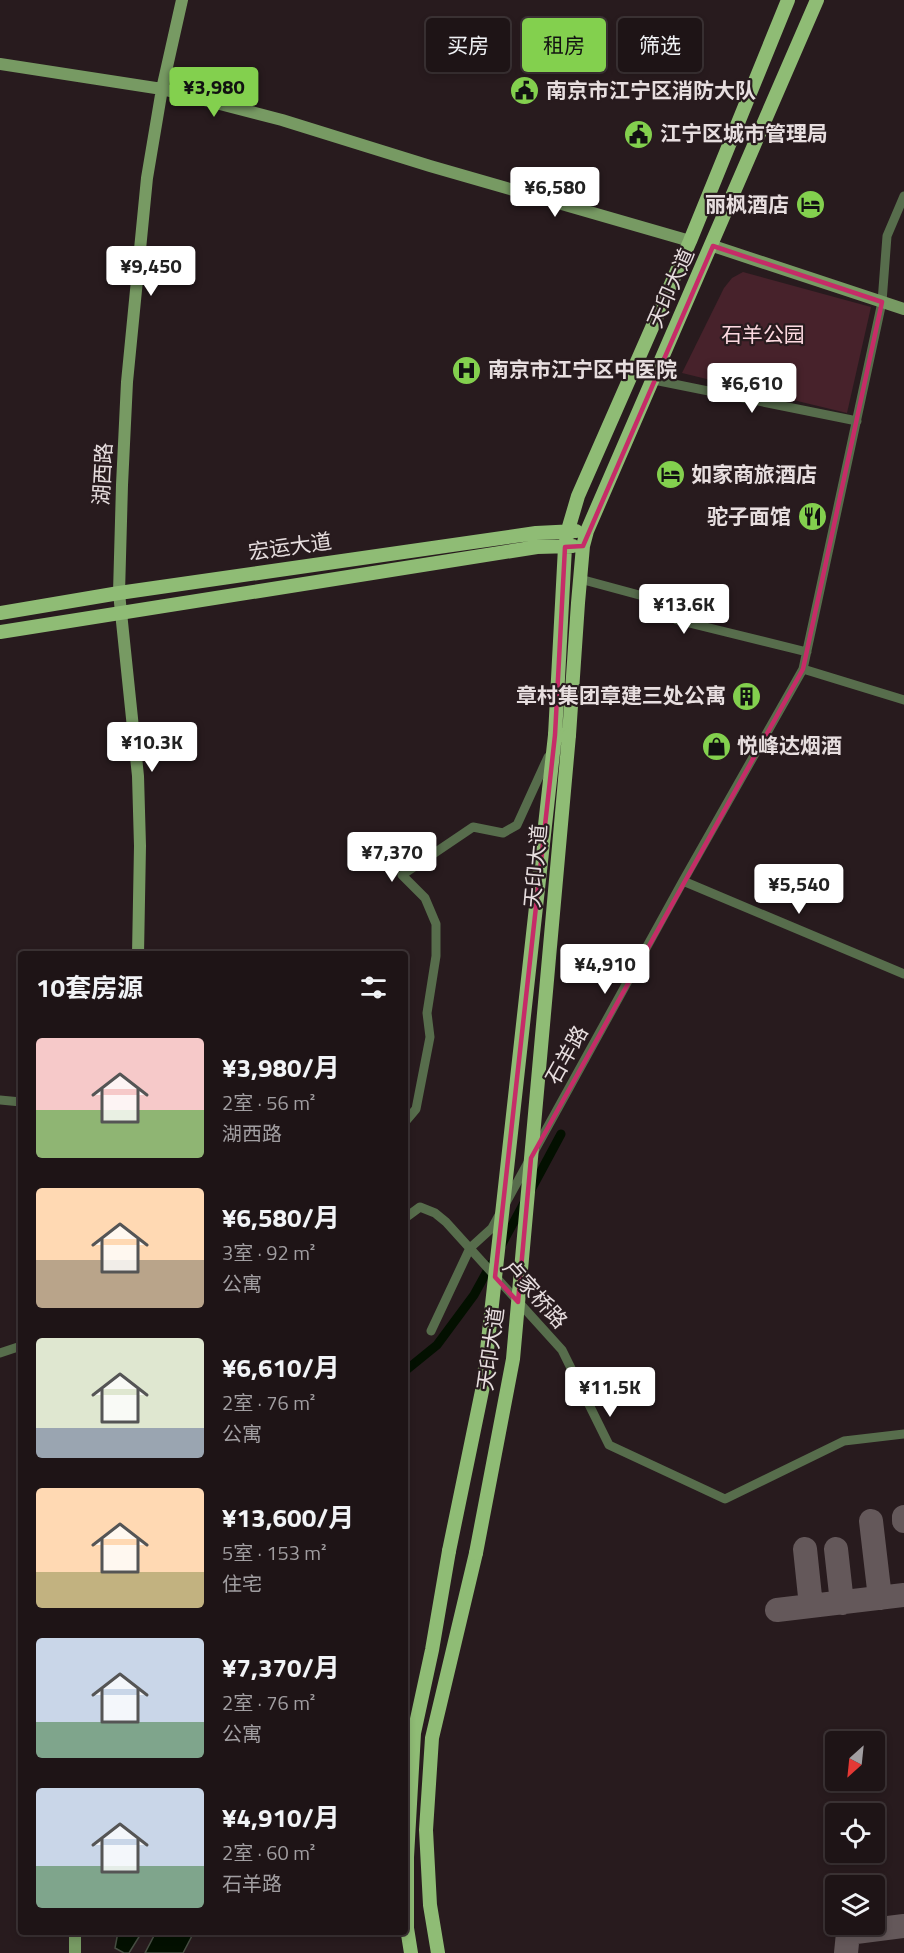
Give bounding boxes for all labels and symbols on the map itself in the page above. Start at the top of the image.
pin: ¥3,980 [165,67,263,118]
place label: 南京市江宁区消防大队 [546,74,756,106]
public building icon: 南京市江宁区消防大队 [509,75,541,107]
place label: 江宁区城市管理局 [660,117,828,149]
public building icon: 江宁区城市管理局 [623,118,655,150]
pin: ¥6,580 [506,167,604,218]
place label: 丽枫酒店 [705,188,789,220]
hotel icon: 丽枫酒店 [794,189,826,221]
street label: 天印大道 [638,243,702,332]
pin: ¥9,450 [102,246,200,297]
park label: 石羊公园 [721,318,805,350]
place label: 南京市江宁区中医院 [488,353,677,385]
hospital icon: 南京市江宁区中医院 [451,354,483,386]
pin: ¥6,610 [703,363,801,414]
street label: 湖西路 [84,442,120,506]
place label: 如家商旅酒店 [691,458,817,490]
hotel icon: 如家商旅酒店 [654,459,686,491]
place label: 驼子面馆 [707,500,791,532]
restaurant icon: 驼子面馆 [796,501,828,533]
street label: 宏运大道 [246,524,334,568]
pin: ¥13.6K [635,584,733,635]
place label: 章村集团章建三处公寓 [516,679,726,711]
building icon: 章村集团章建三处公寓 [731,680,763,712]
pin: ¥10.3K [103,722,201,773]
place label: 悦峰达烟酒 [737,729,842,761]
shop icon: 悦峰达烟酒 [700,730,732,762]
street label: 天印大道 [515,823,555,909]
pin: ¥7,370 [343,832,441,883]
pin: ¥5,540 [750,864,848,915]
pin: ¥4,910 [556,944,654,995]
street label: 石羊路 [537,1019,595,1090]
street label: 卢家桥路 [496,1251,576,1335]
street label: 天印大道 [468,1305,512,1393]
pin: ¥11.5K [561,1367,659,1418]
north arrow [825,1731,885,1791]

